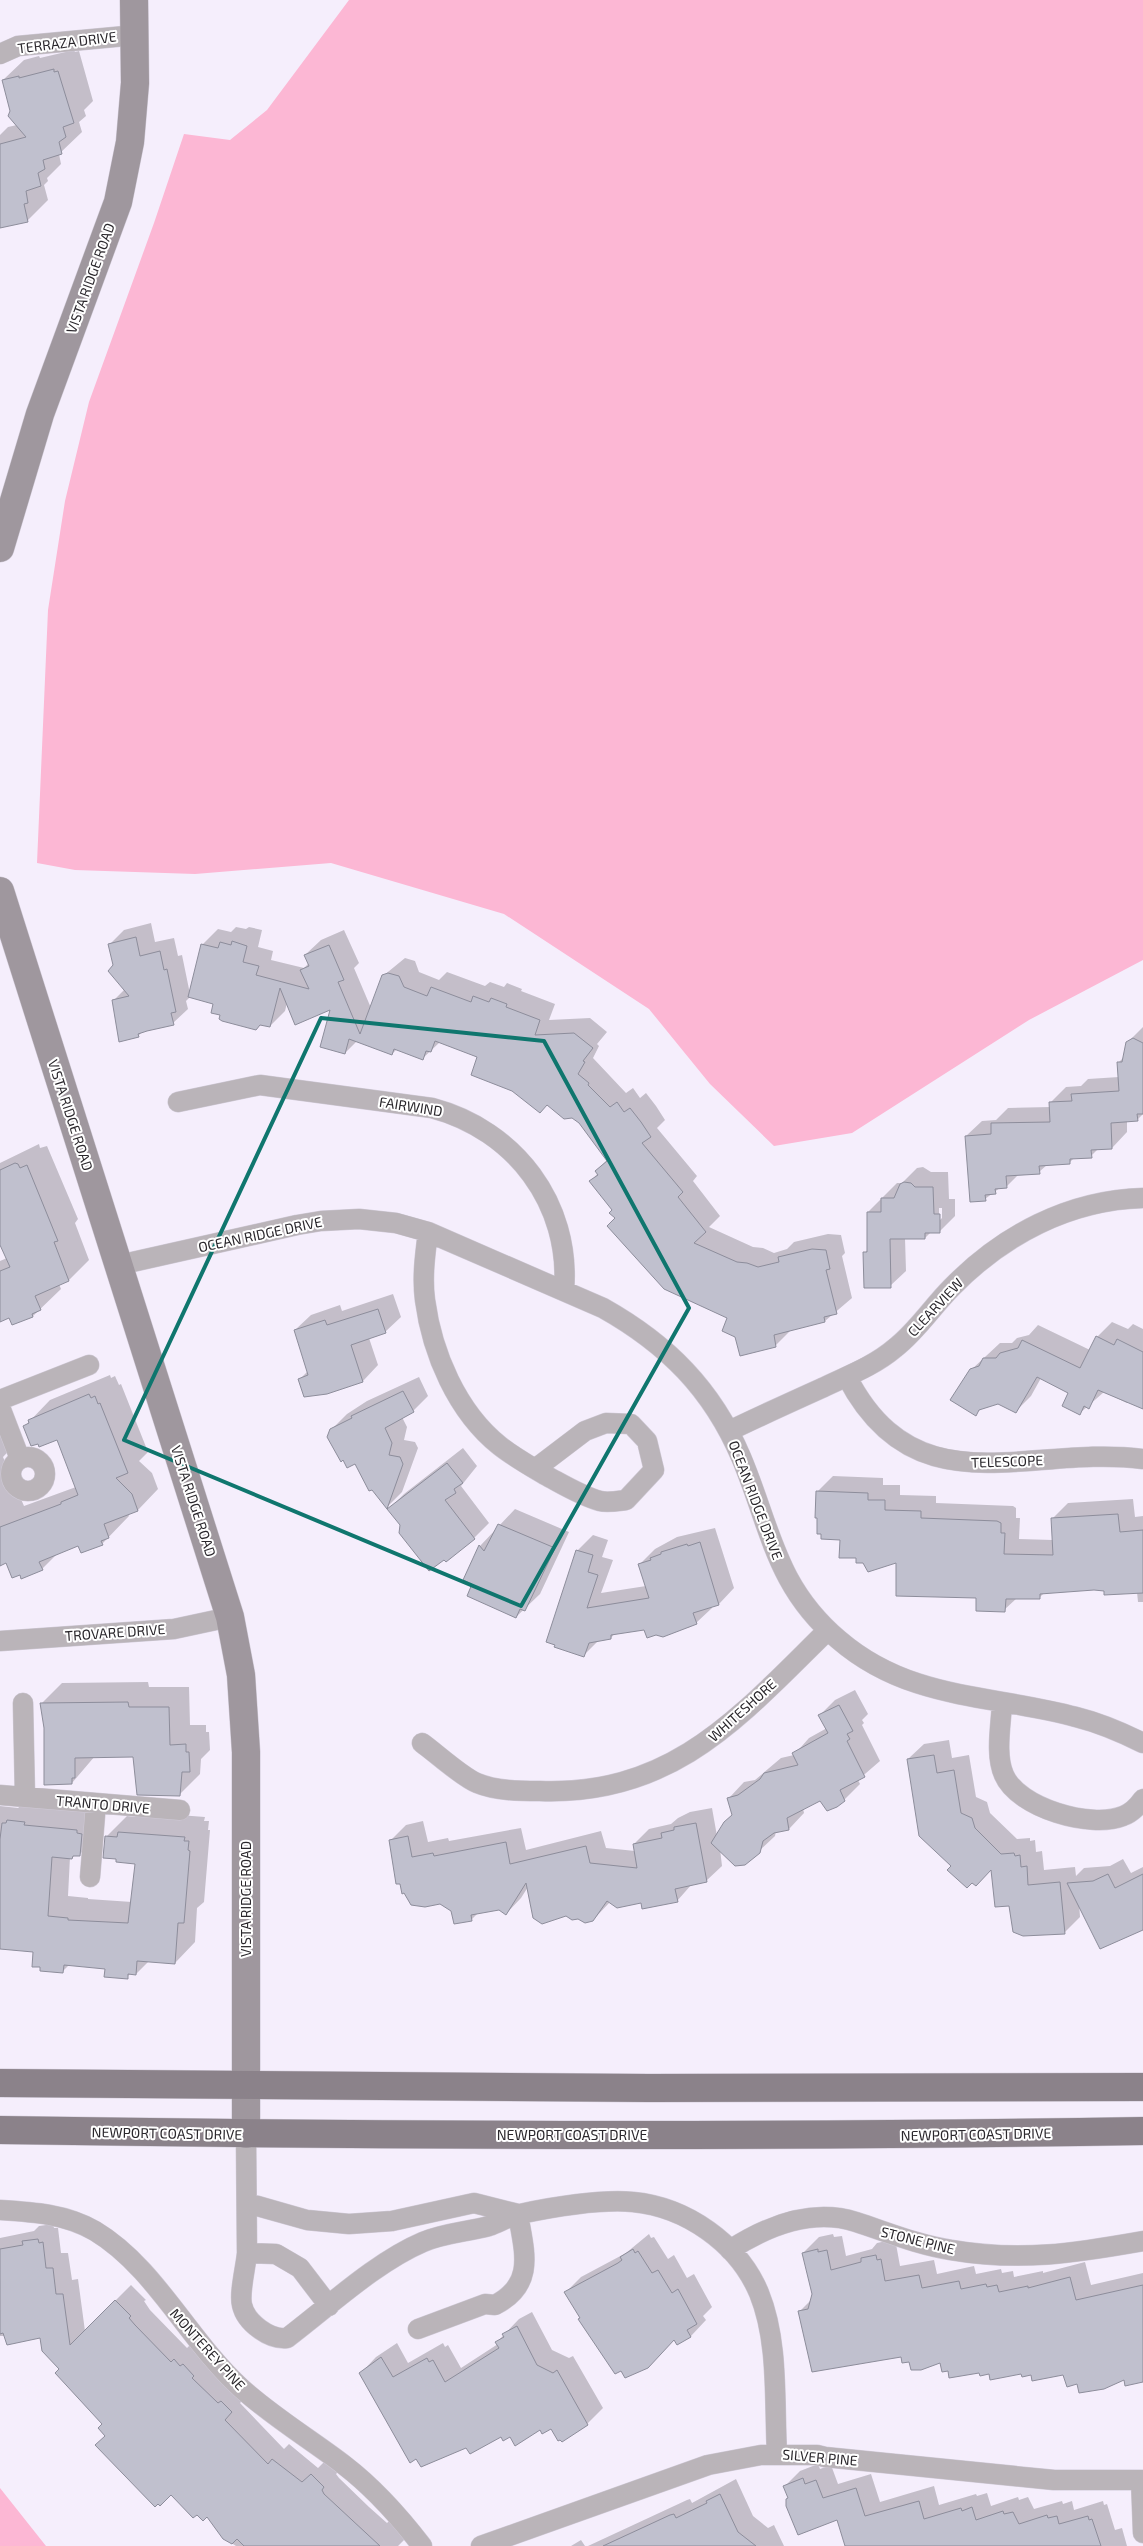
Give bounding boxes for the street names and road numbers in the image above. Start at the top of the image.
street label: TERRAZA DRIVE [17,27,118,56]
street label: VISTA RIDGE ROAD [62,221,118,335]
street label: VISTA RIDGE ROAD [45,1057,97,1173]
street label: FAIRWIND [378,1093,444,1119]
street label: OCEAN RIDGE DRIVE [196,1213,324,1255]
street label: CLEARVIEW [904,1274,966,1340]
street label: OCEAN RIDGE DRIVE [725,1438,787,1562]
street label: VISTA RIDGE ROAD [168,1443,220,1559]
street label: TELESCOPE [971,1451,1043,1471]
street label: TROVARE DRIVE [64,1620,166,1644]
street label: WHITESHORE [705,1675,780,1745]
street label: TRANTO DRIVE [56,1791,151,1817]
street label: VISTA RIDGE ROAD [237,1841,254,1957]
street label: NEWPORT COAST DRIVE [92,2123,243,2143]
street label: NEWPORT COAST DRIVE [901,2124,1052,2144]
street label: NEWPORT COAST DRIVE [497,2126,647,2143]
street label: STONE PINE [879,2223,957,2257]
street label: MONTEREY PINE [167,2305,249,2394]
street label: SILVER PINE [782,2445,858,2469]

